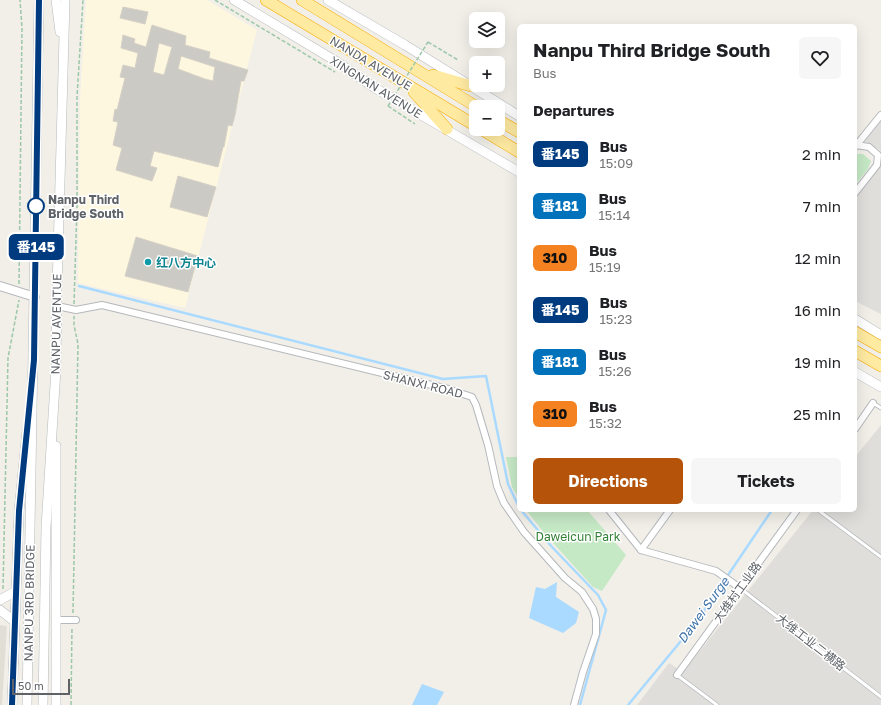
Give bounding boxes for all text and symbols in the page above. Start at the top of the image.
map controls [469,12,505,136]
button: layers [469,12,505,48]
street label: NANDA AVENUE [327,33,415,93]
button: heart [799,37,841,79]
text: Nanpu Third Bridge South [533,38,770,61]
street label: XINGNAN AVENUE [327,53,425,121]
button: + [469,56,505,92]
text: Bus [533,65,556,81]
button: − [469,100,505,136]
text: Departures [533,101,614,119]
text: Bus [600,137,627,155]
text: 番145 [541,145,580,162]
text: 2 min [802,145,841,163]
text: 15:09 [600,155,633,171]
text: Bus [598,189,626,207]
place label: Nanpu Third Bridge South [48,192,124,221]
marker: Nanpu Third Bridge South [27,197,45,215]
text: 番181 [541,197,578,214]
text: 7 min [803,197,841,215]
text: 15:14 [598,207,630,223]
line badge: 番145 [8,234,64,260]
text: 番145 [17,238,55,255]
text: Bus [589,241,617,259]
text: 310 [543,249,567,266]
text: 12 min [795,249,841,267]
place label: 红八方中心 [156,255,216,270]
marker: 红八方中心 [143,257,153,267]
text: 15:19 [589,259,621,275]
street label: NANPU AVENTUE [48,273,64,375]
text: Bus [600,293,627,311]
text: 番145 [541,301,580,318]
text: 16 min [794,301,841,319]
text: 15:23 [600,311,632,327]
text: Bus [598,345,626,363]
text: 番181 [541,353,578,370]
text: 19 min [794,353,841,371]
text: 15:26 [598,363,632,379]
street label: SHANXI ROAD [381,367,465,401]
text: Bus [589,397,617,415]
text: 310 [543,405,567,422]
text: 25 min [793,405,841,423]
text: 15:32 [589,415,622,431]
button: Directions [533,458,683,504]
button: Tickets [691,458,841,504]
park label: Daweicun Park [536,529,621,544]
street label: NANPU 3RD BRIDGE [20,545,38,661]
street label: 大维村工业路 [710,558,764,626]
water label: Dawei Surge [674,573,733,646]
street label: 大维工业二横路 [773,610,849,674]
scale bar [12,677,70,696]
text: 50 m [18,679,44,692]

